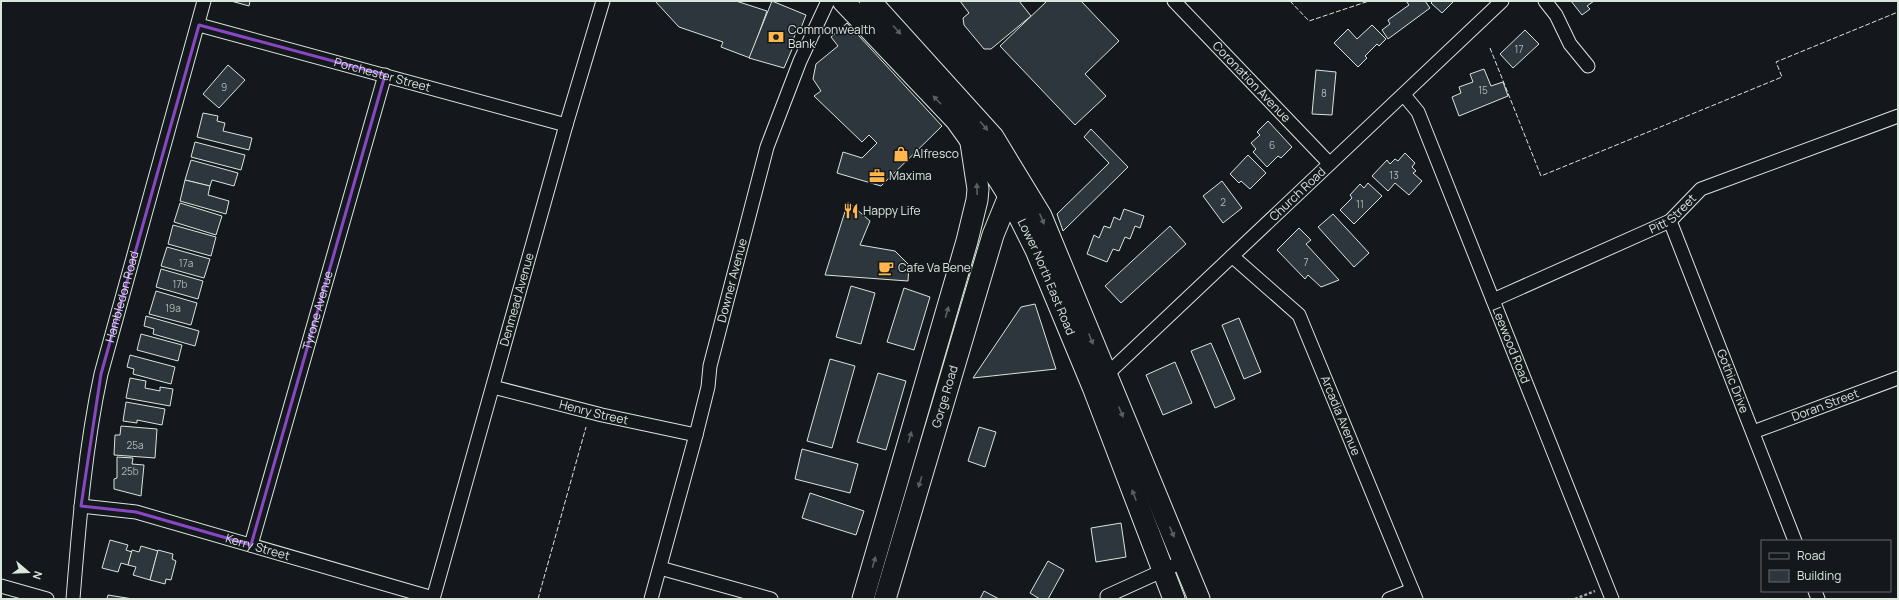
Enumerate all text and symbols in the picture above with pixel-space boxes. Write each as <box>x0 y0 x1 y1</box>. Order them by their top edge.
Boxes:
place label: Commonwealth Bank <box>788 21 876 52</box>
one-way arrow <box>892 25 901 35</box>
bank icon: Commonwealth Bank <box>767 28 785 46</box>
street label: Coronation Avenue <box>1209 37 1295 126</box>
house number: 17 <box>1515 42 1523 56</box>
street label: Porchester Street <box>332 53 433 96</box>
house number: 9 <box>221 80 227 94</box>
house number: 15 <box>1478 83 1488 97</box>
house number: 8 <box>1321 86 1327 100</box>
one-way arrow <box>932 95 942 105</box>
one-way arrow <box>979 121 988 131</box>
house number: 6 <box>1269 138 1275 152</box>
shop icon: Alfresco <box>892 145 910 163</box>
place label: Alfresco <box>913 145 959 162</box>
street label: Church Road <box>1265 163 1329 225</box>
office icon: Maxima <box>868 167 886 185</box>
place label: Maxima <box>889 167 932 184</box>
house number: 13 <box>1389 168 1399 182</box>
one-way arrow <box>974 182 980 195</box>
street label: Pitt Street <box>1646 190 1700 237</box>
house number: 2 <box>1220 195 1226 209</box>
house number: 11 <box>1356 197 1364 211</box>
restaurant icon: Happy Life <box>842 202 860 220</box>
place label: Happy Life <box>863 202 921 219</box>
one-way arrow <box>1039 213 1045 224</box>
street label: Lower North East Road <box>1014 216 1079 338</box>
street label: Downer Avenue <box>713 237 751 324</box>
street label: Hambledon Road <box>101 249 143 344</box>
street label: Denmead Avenue <box>495 251 538 348</box>
house number: 7 <box>1303 255 1309 269</box>
house number: 17a <box>179 256 193 270</box>
cafe icon: Cafe Va Bene <box>877 259 895 277</box>
place label: Cafe Va Bene <box>898 259 971 276</box>
street label: Tyrone Avenue <box>298 269 337 352</box>
house number: 17b <box>173 277 187 291</box>
house number: 19a <box>165 301 181 315</box>
street label: Leewood Road <box>1488 304 1534 386</box>
one-way arrow <box>944 306 950 318</box>
one-way arrow <box>1089 333 1095 345</box>
street label: Gothic Drive <box>1713 347 1753 416</box>
street label: Gorge Road <box>927 363 962 430</box>
street label: Arcadia Avenue <box>1317 373 1365 458</box>
street label: Doran Street <box>1789 384 1861 425</box>
street label: Henry Street <box>558 395 630 428</box>
one-way arrow <box>1119 407 1125 419</box>
one-way arrow <box>907 430 913 442</box>
house number: 25a <box>126 438 144 452</box>
house number: 25b <box>121 464 139 478</box>
one-way arrow <box>917 476 923 488</box>
one-way arrow <box>1131 488 1137 500</box>
one-way arrow <box>1168 526 1175 538</box>
street label: Kerry Street <box>224 529 292 564</box>
legend <box>1761 540 1891 592</box>
text: Road <box>1797 547 1825 564</box>
north arrow <box>8 552 48 592</box>
one-way arrow <box>871 555 877 567</box>
text: Building <box>1797 567 1841 584</box>
text: N <box>30 569 46 582</box>

